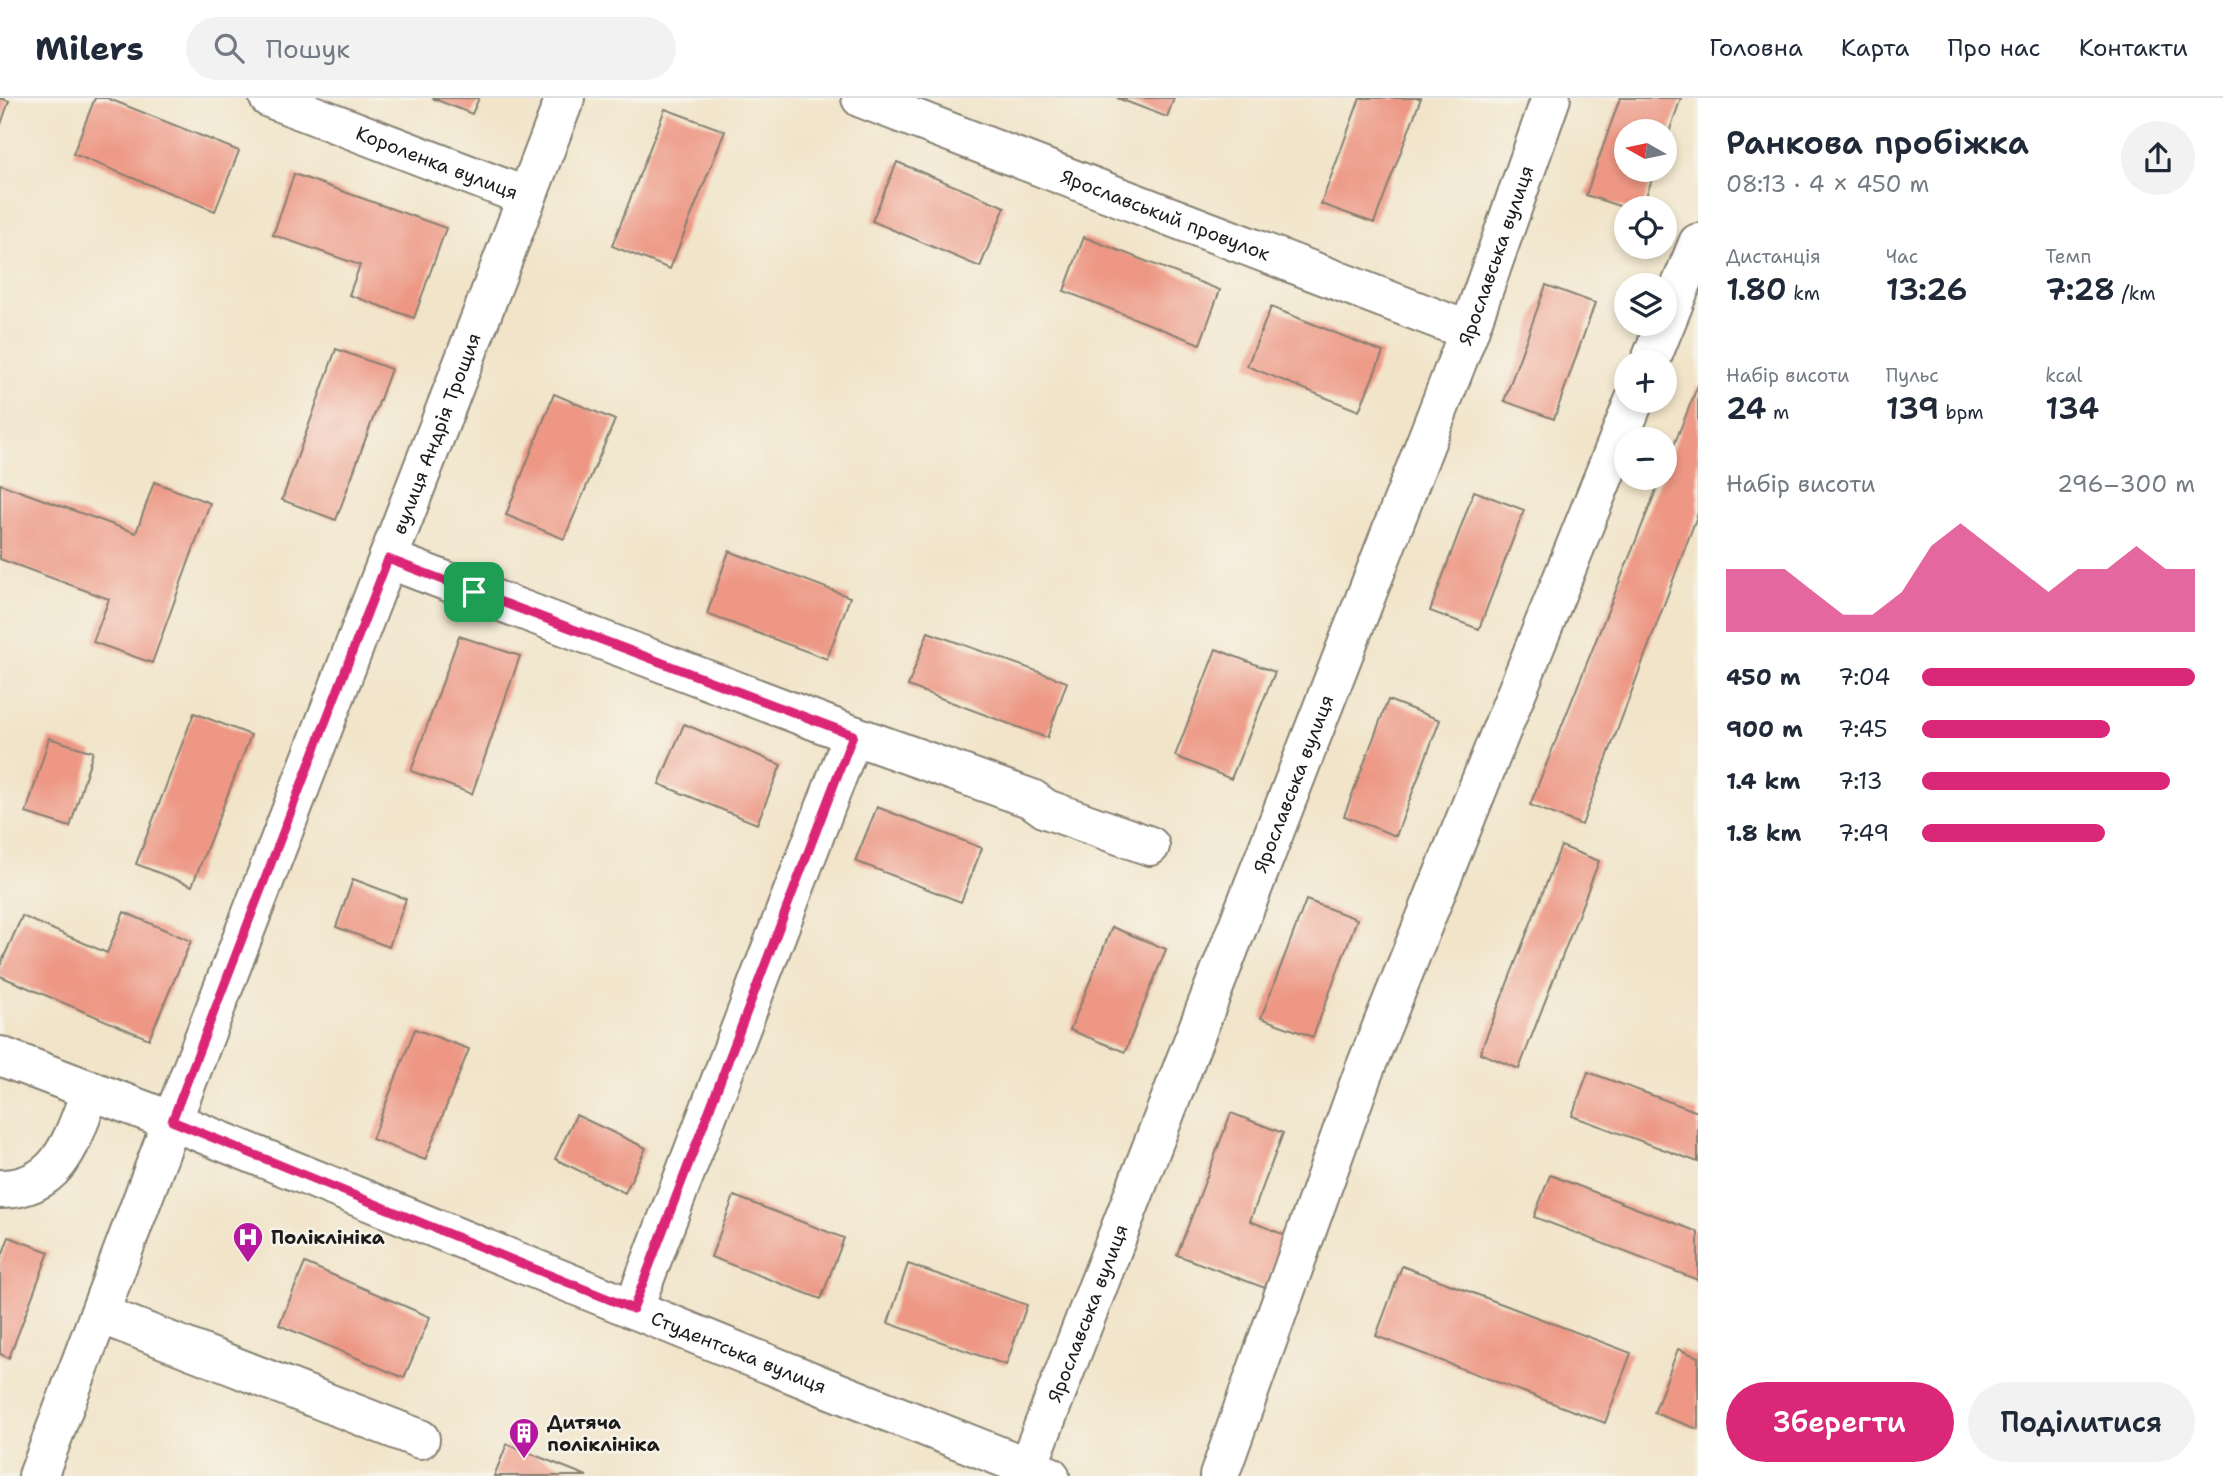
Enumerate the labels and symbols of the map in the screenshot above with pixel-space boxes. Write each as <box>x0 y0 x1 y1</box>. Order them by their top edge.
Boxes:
north arrow <box>1614 119 1676 182</box>
street label: Короленка вулиця <box>352 120 522 205</box>
street label: Ярославська вулиця <box>1452 162 1539 349</box>
street label: Ярославський провулок <box>1057 163 1274 266</box>
street label: вулиця Андрія Трощия <box>386 329 486 538</box>
pin <box>444 562 504 622</box>
street label: Ярославська вулиця <box>1247 691 1339 876</box>
hospital icon: Поліклініка <box>231 1220 265 1264</box>
street label: Ярославська вулиця <box>1042 1221 1133 1406</box>
place label: Поліклініка <box>271 1225 385 1250</box>
street label: Студентська вулиця <box>648 1305 830 1399</box>
place label: Дитяча поліклініка <box>547 1410 660 1457</box>
building icon: Дитяча поліклініка <box>507 1416 541 1460</box>

